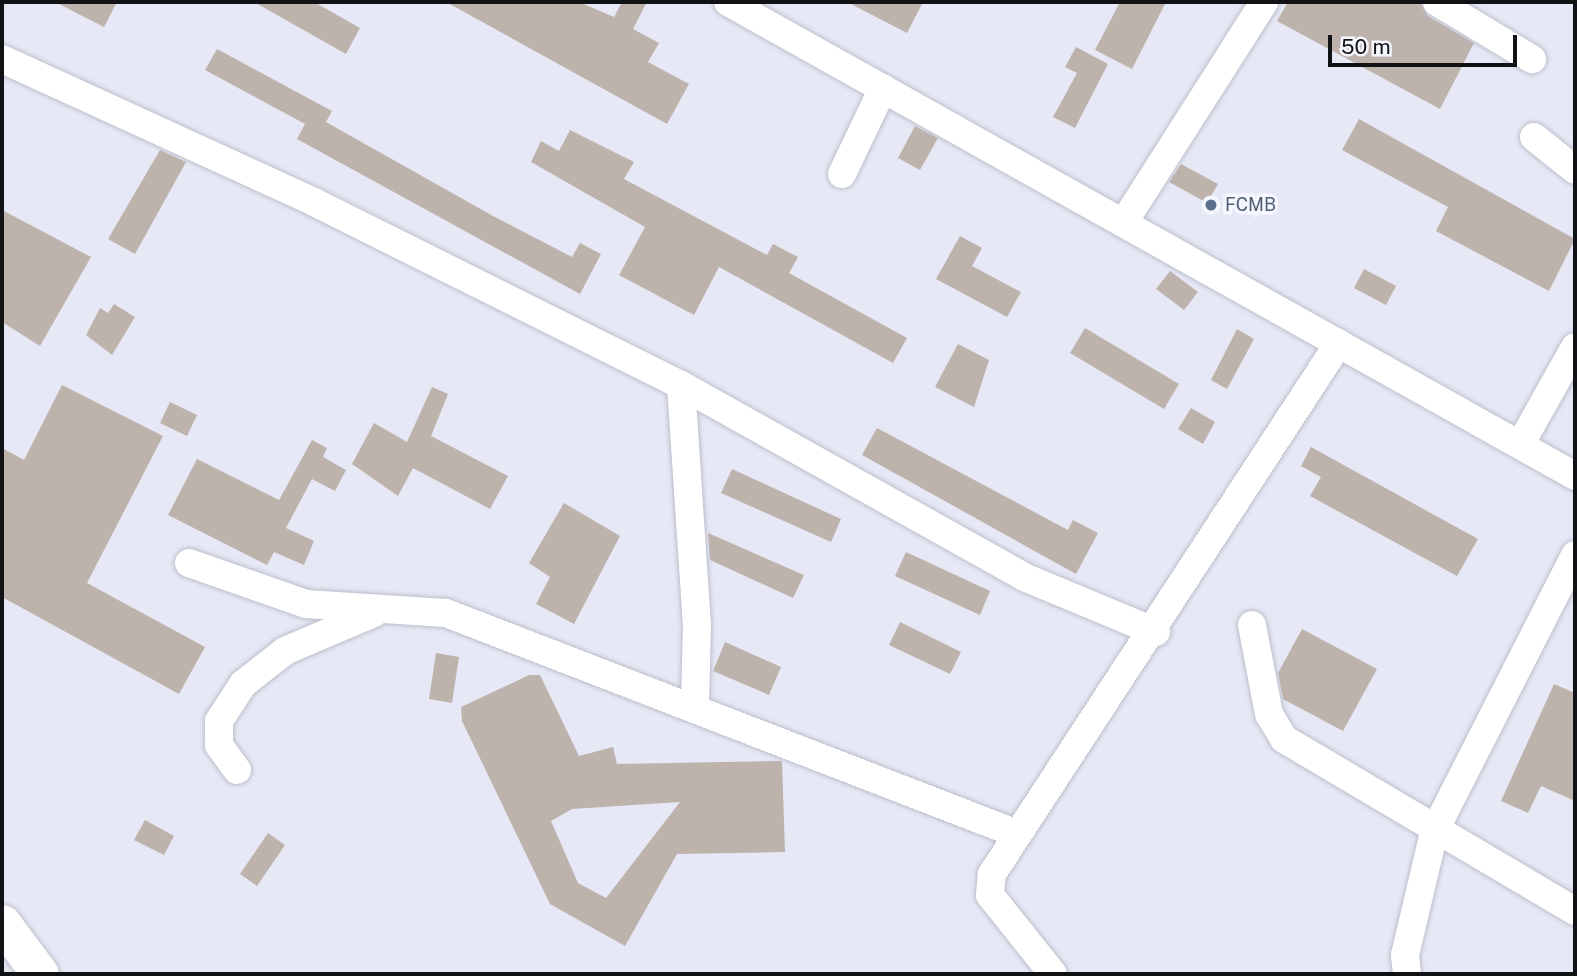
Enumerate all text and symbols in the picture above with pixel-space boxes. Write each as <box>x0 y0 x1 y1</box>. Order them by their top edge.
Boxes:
scale bar <box>1332 21 1521 65</box>
text: 50 m <box>1341 34 1391 59</box>
place label: FCMB <box>1225 194 1276 216</box>
marker: FCMB <box>1203 197 1219 213</box>

